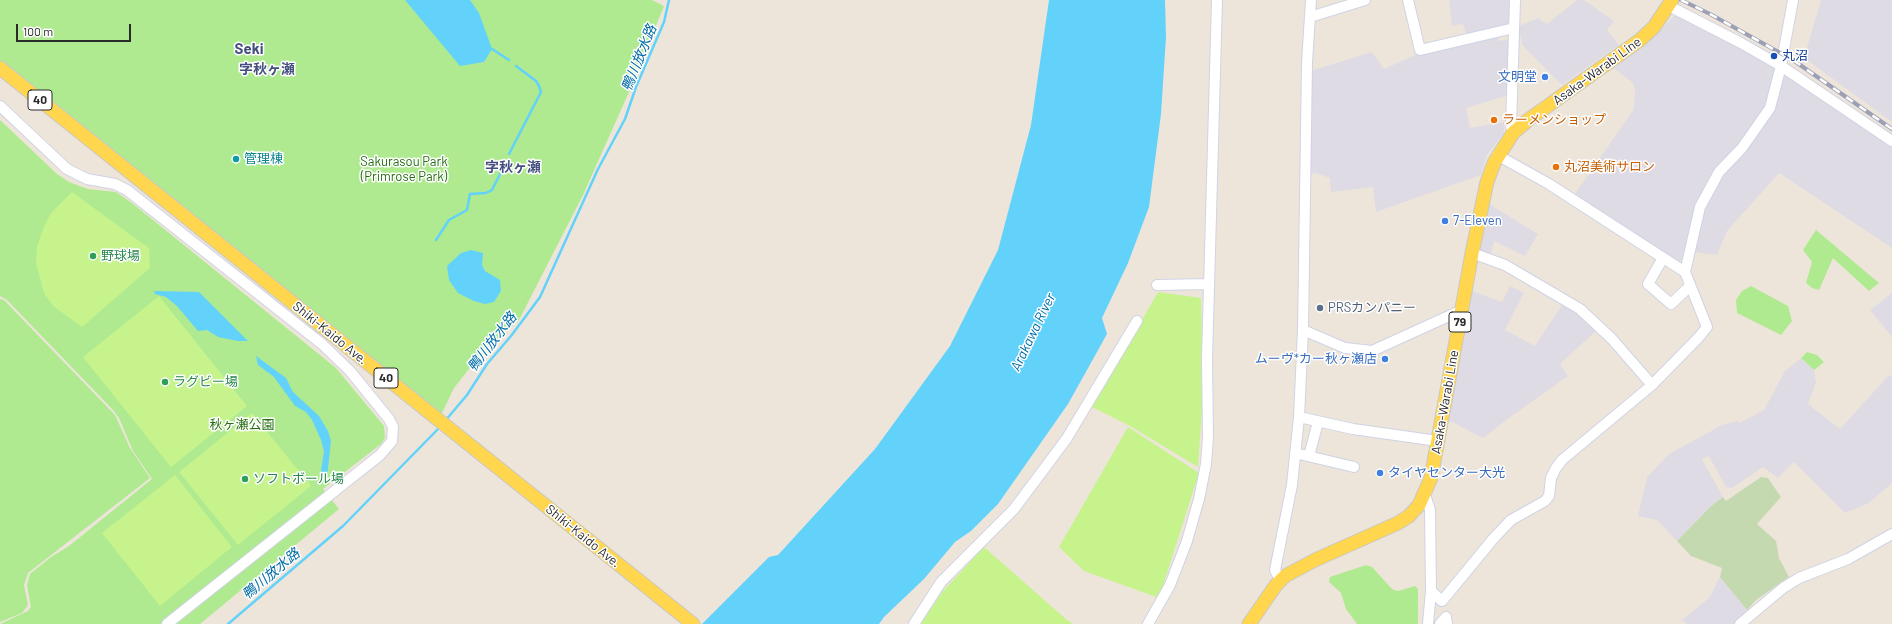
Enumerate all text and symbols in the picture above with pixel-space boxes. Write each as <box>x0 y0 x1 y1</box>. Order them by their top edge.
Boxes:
scale bar <box>18 16 133 42</box>
water label: 鴨川放水路 <box>618 22 660 94</box>
text: 100 m <box>23 24 53 38</box>
street label: Asaka-Warabi Line <box>1550 34 1644 108</box>
district label: Seki <box>235 40 263 58</box>
place label: 丸沼 <box>1782 48 1808 64</box>
marker: 丸沼 <box>1769 51 1779 61</box>
district label: 字秋ヶ瀬 <box>239 61 295 77</box>
place label: 文明堂 <box>1498 69 1537 85</box>
marker: 文明堂 <box>1540 72 1550 82</box>
road number: 40 <box>28 90 52 110</box>
place label: ラーメンショップ <box>1502 112 1606 128</box>
marker: ラーメンショップ <box>1489 115 1499 125</box>
place label: 管理棟 <box>244 151 283 167</box>
marker: 管理棟 <box>231 154 241 164</box>
park label: Sakurasou Park (Primrose Park) <box>360 154 448 185</box>
district label: 字秋ヶ瀬 <box>485 159 541 175</box>
place label: 丸沼美術サロン <box>1564 159 1655 175</box>
marker: 丸沼美術サロン <box>1551 162 1561 172</box>
place label: 7-Eleven <box>1453 213 1502 229</box>
marker: 7-Eleven <box>1440 216 1450 226</box>
place label: 野球場 <box>101 248 140 264</box>
marker: 野球場 <box>88 251 98 261</box>
water label: Arakawa River <box>1007 290 1059 374</box>
street label: Shiki-Kaido Ave. <box>290 298 370 368</box>
place label: PRSカンパニー <box>1328 300 1416 316</box>
marker: PRSカンパニー <box>1315 303 1325 313</box>
water label: 鴨川放水路 <box>464 309 520 375</box>
road number: 79 <box>1449 312 1471 332</box>
street label: Asaka-Warabi Line <box>1428 349 1462 455</box>
place label: ムーヴ*カー秋ヶ瀬店 <box>1255 351 1377 367</box>
marker: ムーヴ*カー秋ヶ瀬店 <box>1380 354 1390 364</box>
road number: 40 <box>374 368 398 388</box>
place label: ラグビー場 <box>173 374 238 390</box>
marker: ラグビー場 <box>160 377 170 387</box>
park label: 秋ヶ瀬公園 <box>210 417 274 433</box>
place label: タイヤセンター大光 <box>1388 465 1505 481</box>
marker: タイヤセンター大光 <box>1375 468 1385 478</box>
place label: ソフトボール場 <box>253 471 344 487</box>
marker: ソフトボール場 <box>240 474 250 484</box>
street label: Shiki-Kaido Ave. <box>543 501 623 571</box>
water label: 鴨川放水路 <box>239 545 303 603</box>

